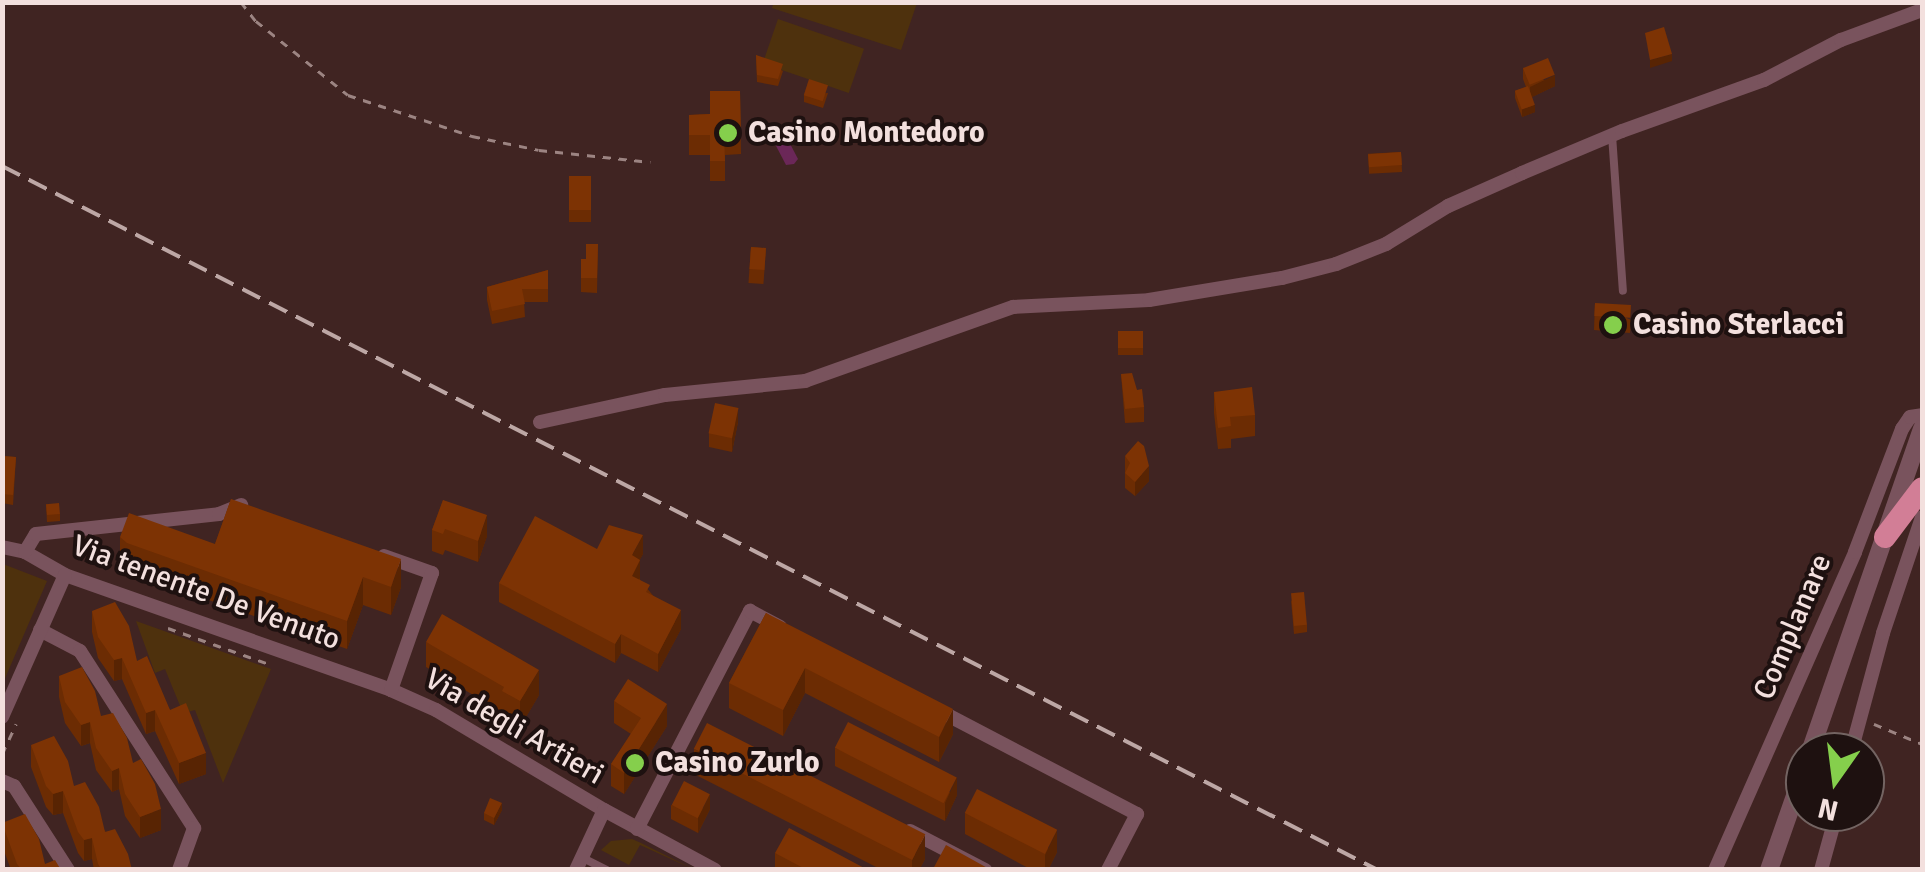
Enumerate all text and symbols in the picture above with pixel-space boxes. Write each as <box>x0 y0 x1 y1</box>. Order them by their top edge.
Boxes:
place label: Casino Montedoro <box>748 115 985 151</box>
marker: Casino Montedoro <box>717 122 739 144</box>
place label: Casino Sterlacci <box>1633 307 1844 343</box>
marker: Casino Sterlacci <box>1602 314 1624 336</box>
street label: Via tenente De Venuto <box>67 528 345 658</box>
street label: Complanare <box>1746 549 1840 705</box>
street label: Via degli Artieri <box>418 661 610 793</box>
north arrow <box>1785 732 1885 832</box>
place label: Casino Zurlo <box>655 745 820 781</box>
marker: Casino Zurlo <box>624 752 646 774</box>
text: N <box>1815 790 1842 828</box>

